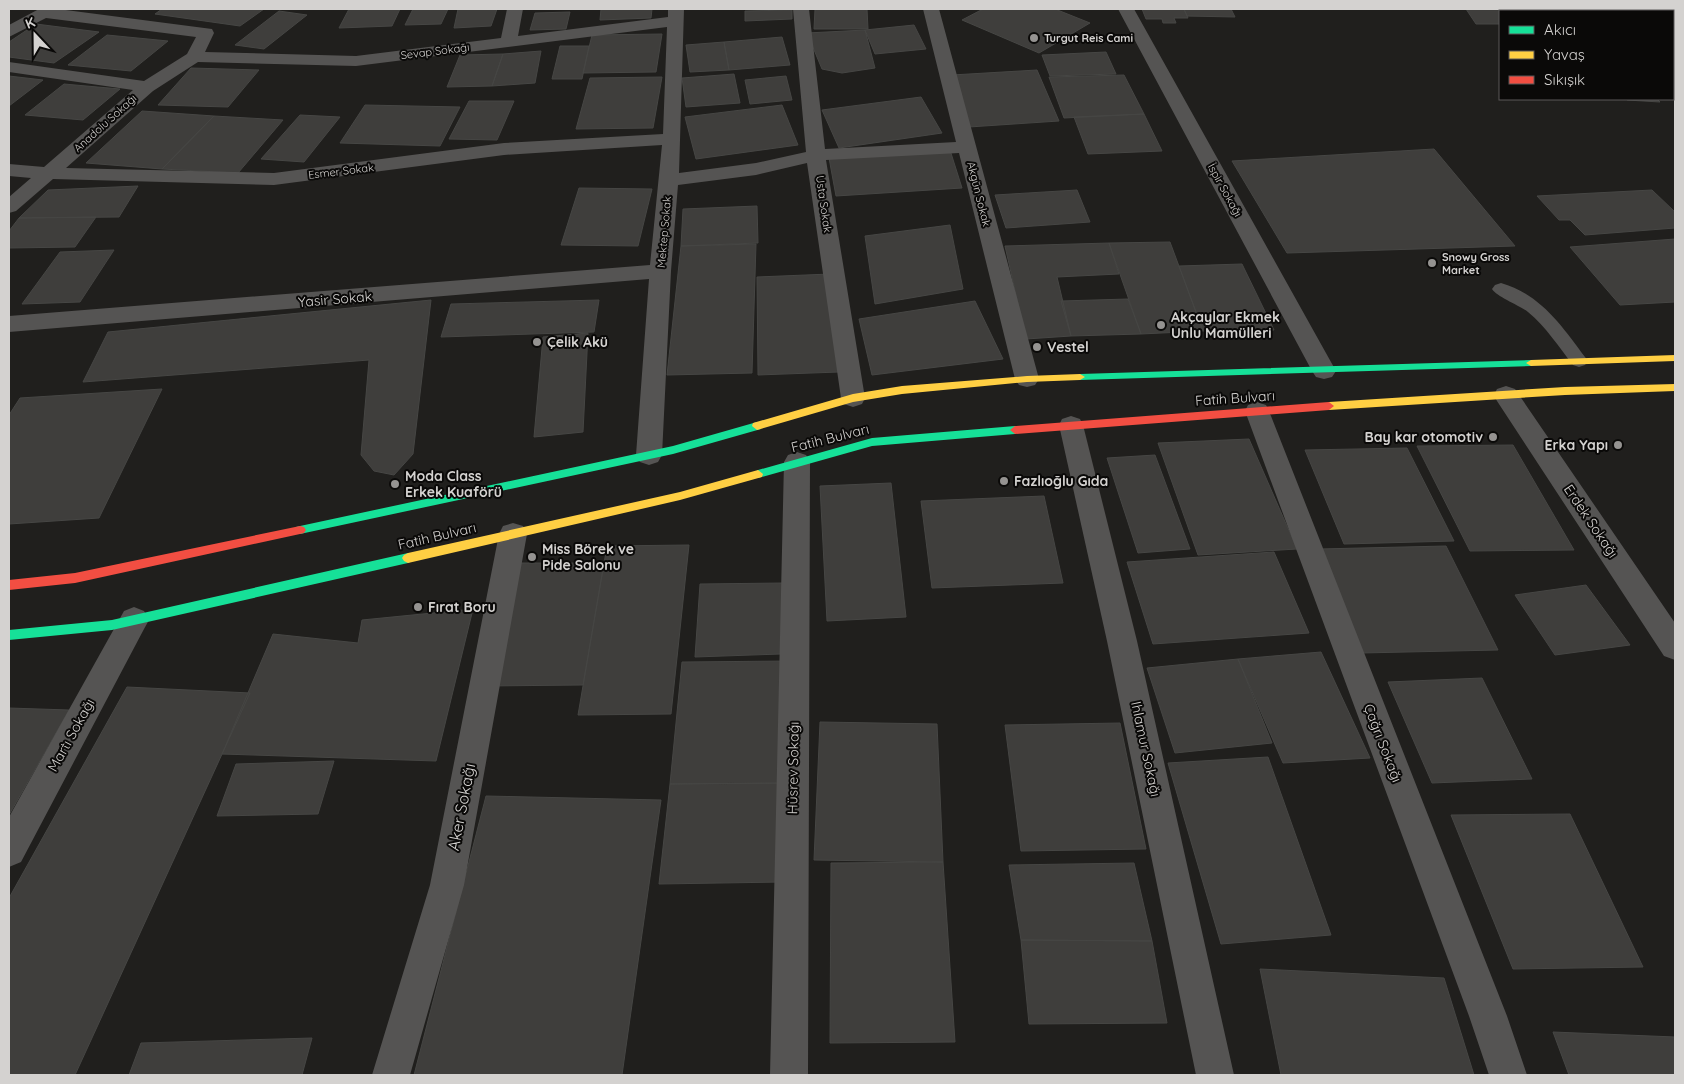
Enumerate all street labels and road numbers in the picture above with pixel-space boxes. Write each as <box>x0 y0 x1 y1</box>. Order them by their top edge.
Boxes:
street label: Sevap Sokağı <box>400 40 470 62</box>
street label: Anadolu Sokağı <box>71 91 139 155</box>
street label: Esmer Sokak <box>307 160 375 182</box>
street label: Akgün Sokak <box>964 160 994 228</box>
street label: İspir Sokağı <box>1205 161 1245 219</box>
street label: Usta Sokak <box>813 174 835 234</box>
street label: Mektep Sokak <box>654 195 674 268</box>
street label: Yasir Sokak <box>297 287 373 311</box>
street label: Fatih Bulvarı <box>1195 386 1275 410</box>
street label: Fatih Bulvarı <box>789 420 871 456</box>
street label: Erdek Sokağı <box>1560 481 1622 561</box>
street label: Fatih Bulvarı <box>396 518 478 554</box>
street label: Martı Sokağı <box>43 695 99 775</box>
street label: Ihlamur Sokağı <box>1127 700 1165 798</box>
street label: Çağrı Sokağı <box>1360 701 1406 785</box>
street label: Hüsrev Sokağı <box>783 721 803 815</box>
street label: Aker Sokağı <box>443 762 479 852</box>

